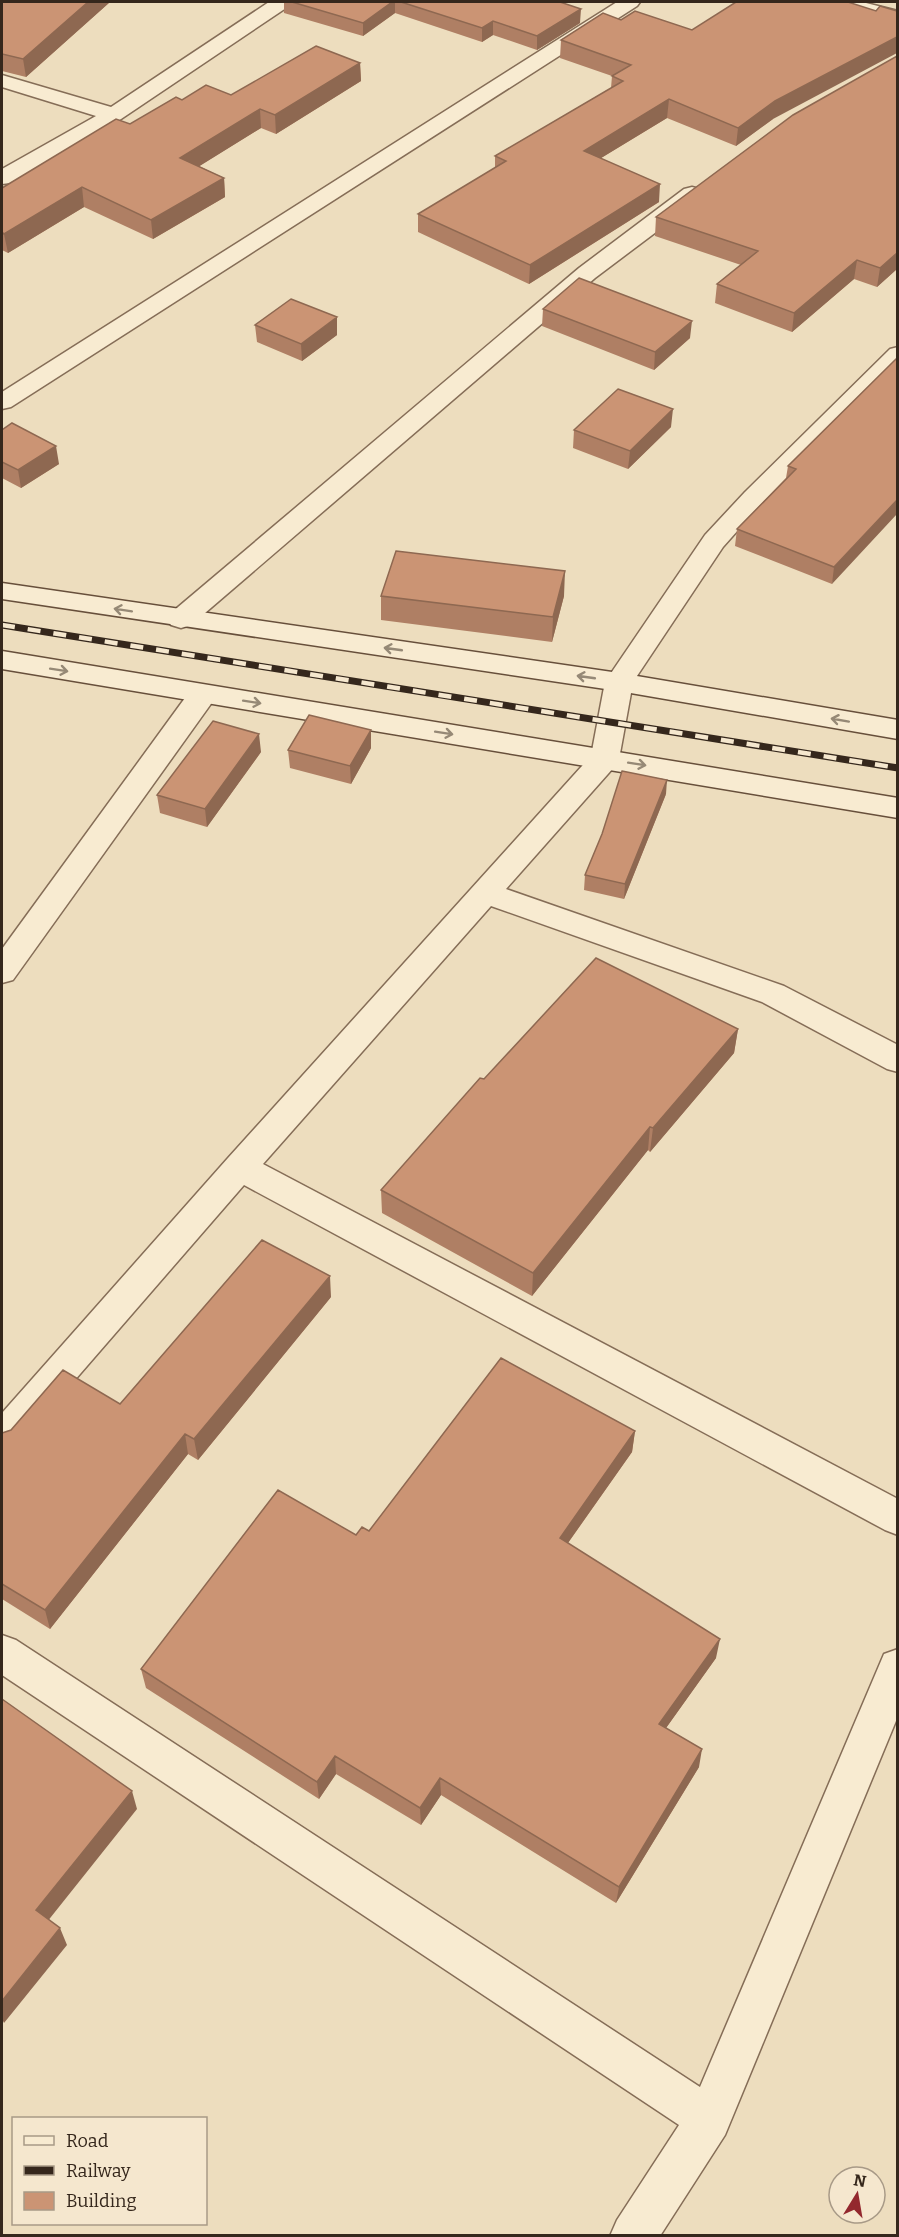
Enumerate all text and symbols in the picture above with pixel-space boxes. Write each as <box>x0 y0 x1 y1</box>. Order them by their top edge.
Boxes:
one-way arrow <box>114 604 134 615</box>
one-way arrow <box>383 644 403 655</box>
one-way arrow <box>49 665 69 676</box>
one-way arrow <box>576 671 596 682</box>
one-way arrow <box>241 696 261 707</box>
one-way arrow <box>831 714 850 725</box>
one-way arrow <box>434 728 453 739</box>
one-way arrow <box>626 759 646 770</box>
legend <box>12 2117 207 2225</box>
text: Road <box>66 2130 109 2152</box>
text: Railway <box>66 2160 131 2182</box>
north arrow <box>827 2165 887 2225</box>
text: N <box>852 2170 868 2191</box>
text: Building <box>66 2190 137 2212</box>

